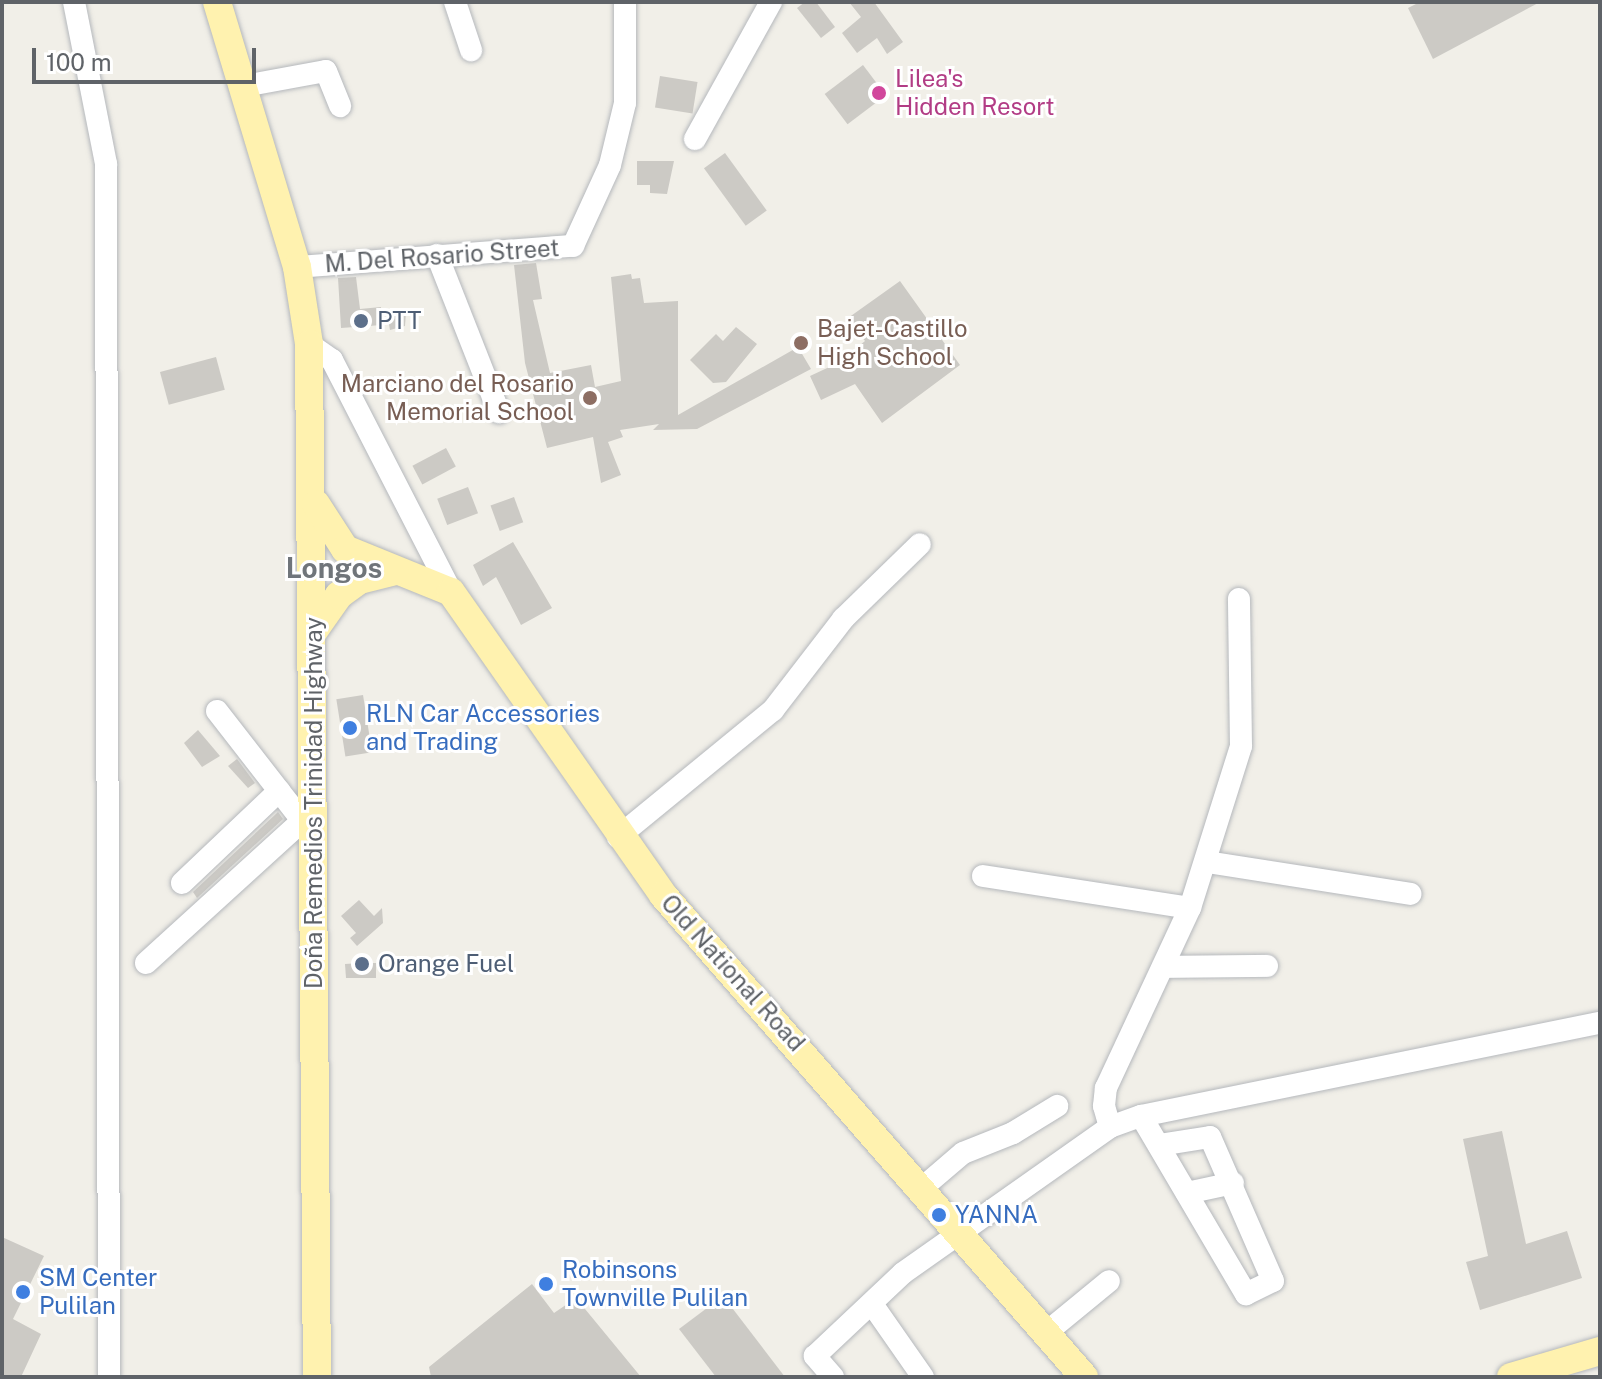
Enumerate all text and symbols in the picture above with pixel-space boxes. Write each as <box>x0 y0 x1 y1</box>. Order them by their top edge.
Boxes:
scale bar <box>36 32 260 82</box>
text: 100 m <box>46 48 112 76</box>
place label: Lilea's Hidden Resort <box>895 65 1055 121</box>
marker: Lilea's Hidden Resort <box>870 84 888 102</box>
street label: M. Del Rosario Street <box>324 233 560 279</box>
place label: PTT <box>377 307 421 335</box>
marker: PTT <box>352 312 370 330</box>
place label: Bajet-Castillo High School <box>817 315 967 371</box>
marker: Bajet-Castillo High School <box>792 334 810 352</box>
place label: Marciano del Rosario Memorial School <box>340 370 574 426</box>
marker: Marciano del Rosario Memorial School <box>581 389 599 407</box>
district label: Longos <box>286 551 382 585</box>
street label: Doña Remedios Trinidad Highway <box>300 617 328 989</box>
place label: RLN Car Accessories and Trading <box>366 700 600 756</box>
marker: RLN Car Accessories and Trading <box>341 719 359 737</box>
street label: Old National Road <box>655 889 811 1057</box>
place label: Orange Fuel <box>378 950 514 978</box>
marker: Orange Fuel <box>353 955 371 973</box>
place label: YANNA <box>955 1201 1038 1229</box>
marker: YANNA <box>930 1206 948 1224</box>
place label: Robinsons Townville Pulilan <box>562 1256 748 1312</box>
place label: SM Center Pulilan <box>39 1264 157 1320</box>
marker: Robinsons Townville Pulilan <box>537 1275 555 1293</box>
marker: SM Center Pulilan <box>14 1283 32 1301</box>

